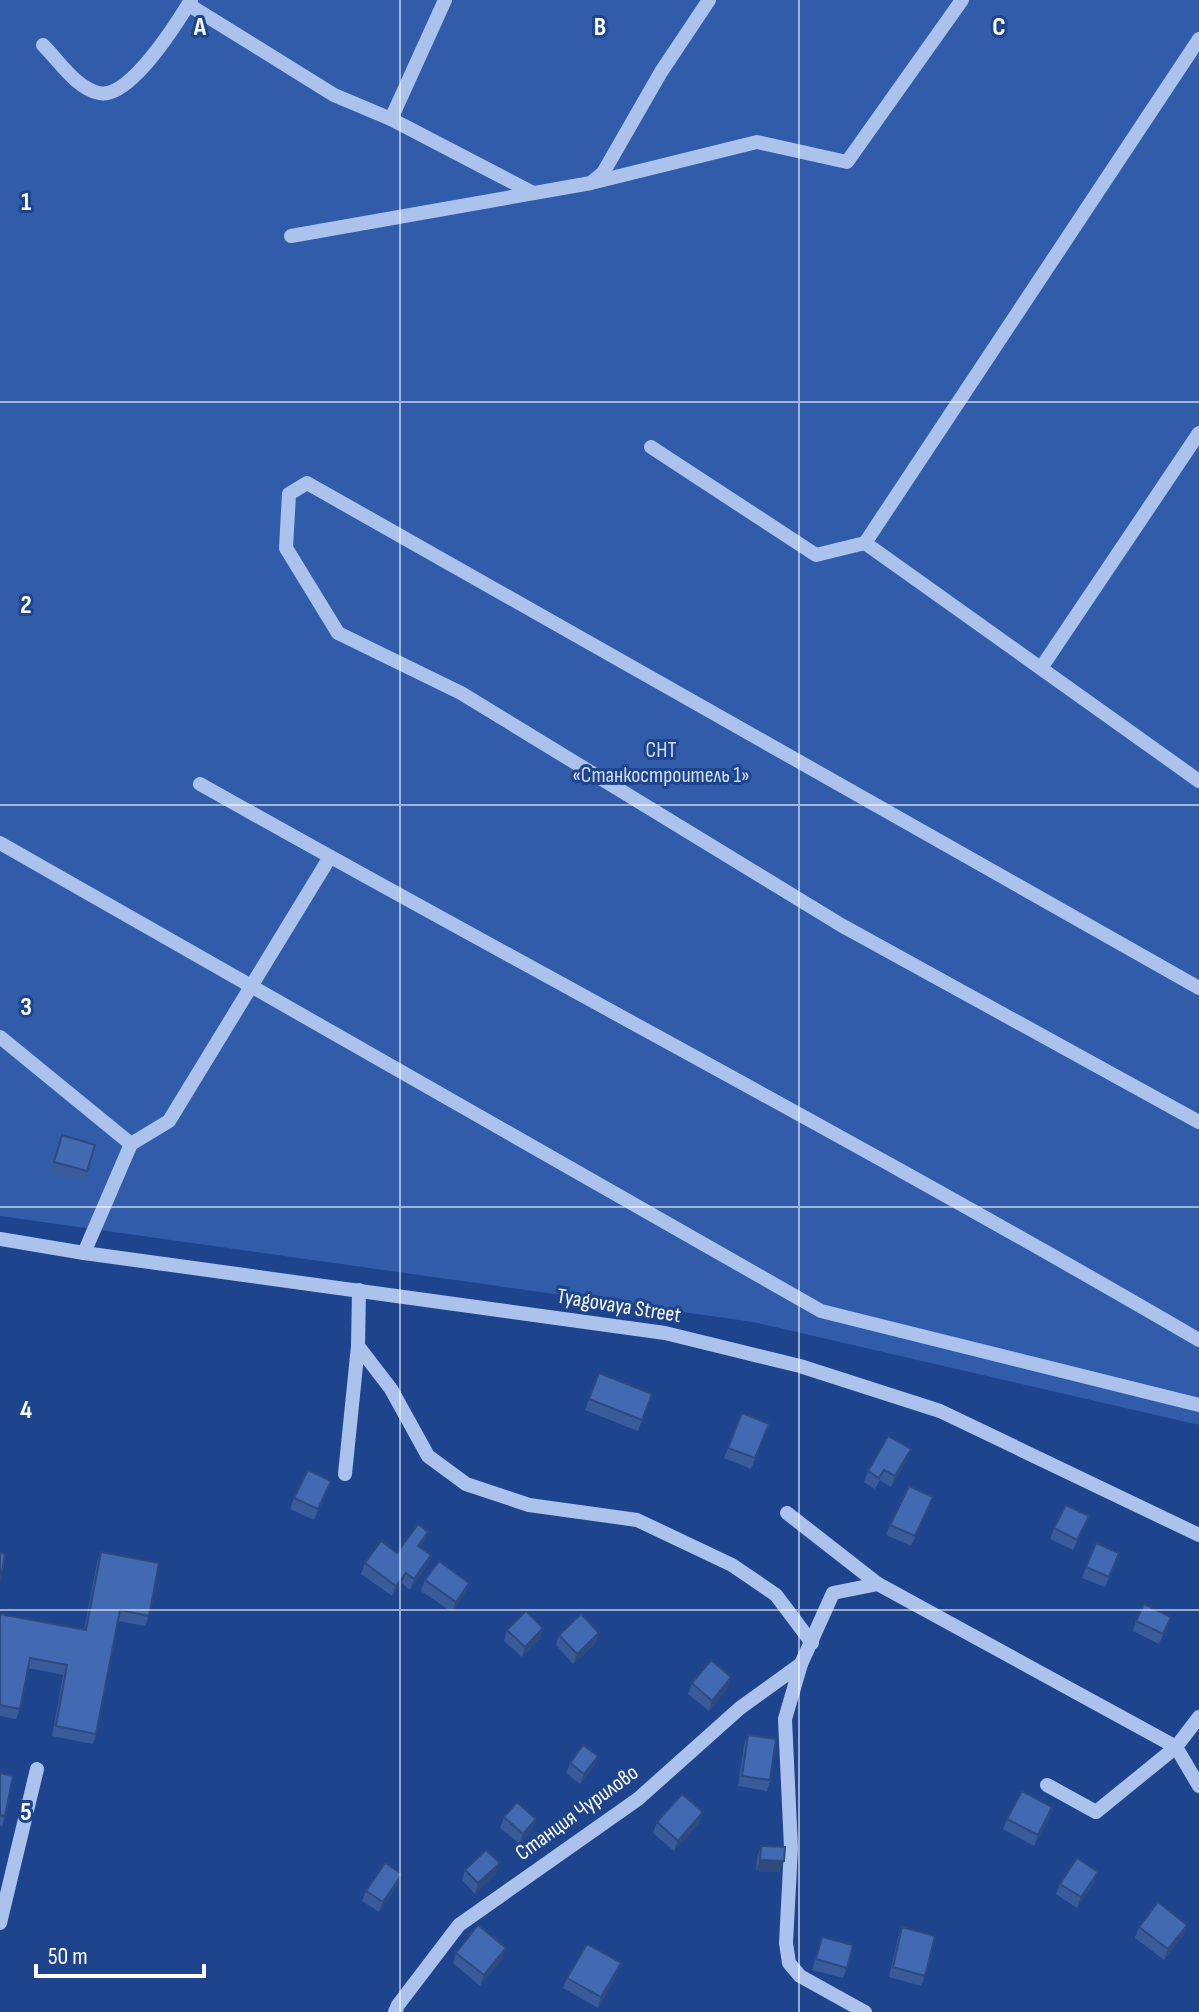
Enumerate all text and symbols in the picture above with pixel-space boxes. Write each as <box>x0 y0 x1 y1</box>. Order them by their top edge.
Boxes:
text: A <box>193 12 207 43</box>
text: B <box>594 12 606 43</box>
text: C <box>992 12 1006 43</box>
text: 1 <box>21 187 31 218</box>
text: 2 <box>20 590 32 621</box>
park label: СНТ «Станкостроитель 1» <box>572 737 750 789</box>
text: 3 <box>20 992 32 1023</box>
street label: Tyagovaya Street <box>555 1283 683 1329</box>
text: 4 <box>20 1395 32 1426</box>
street label: Станция Чурилово <box>510 1759 644 1867</box>
text: 5 <box>20 1797 32 1828</box>
scale bar <box>36 1928 204 1978</box>
text: 50 m <box>48 1942 88 1971</box>

